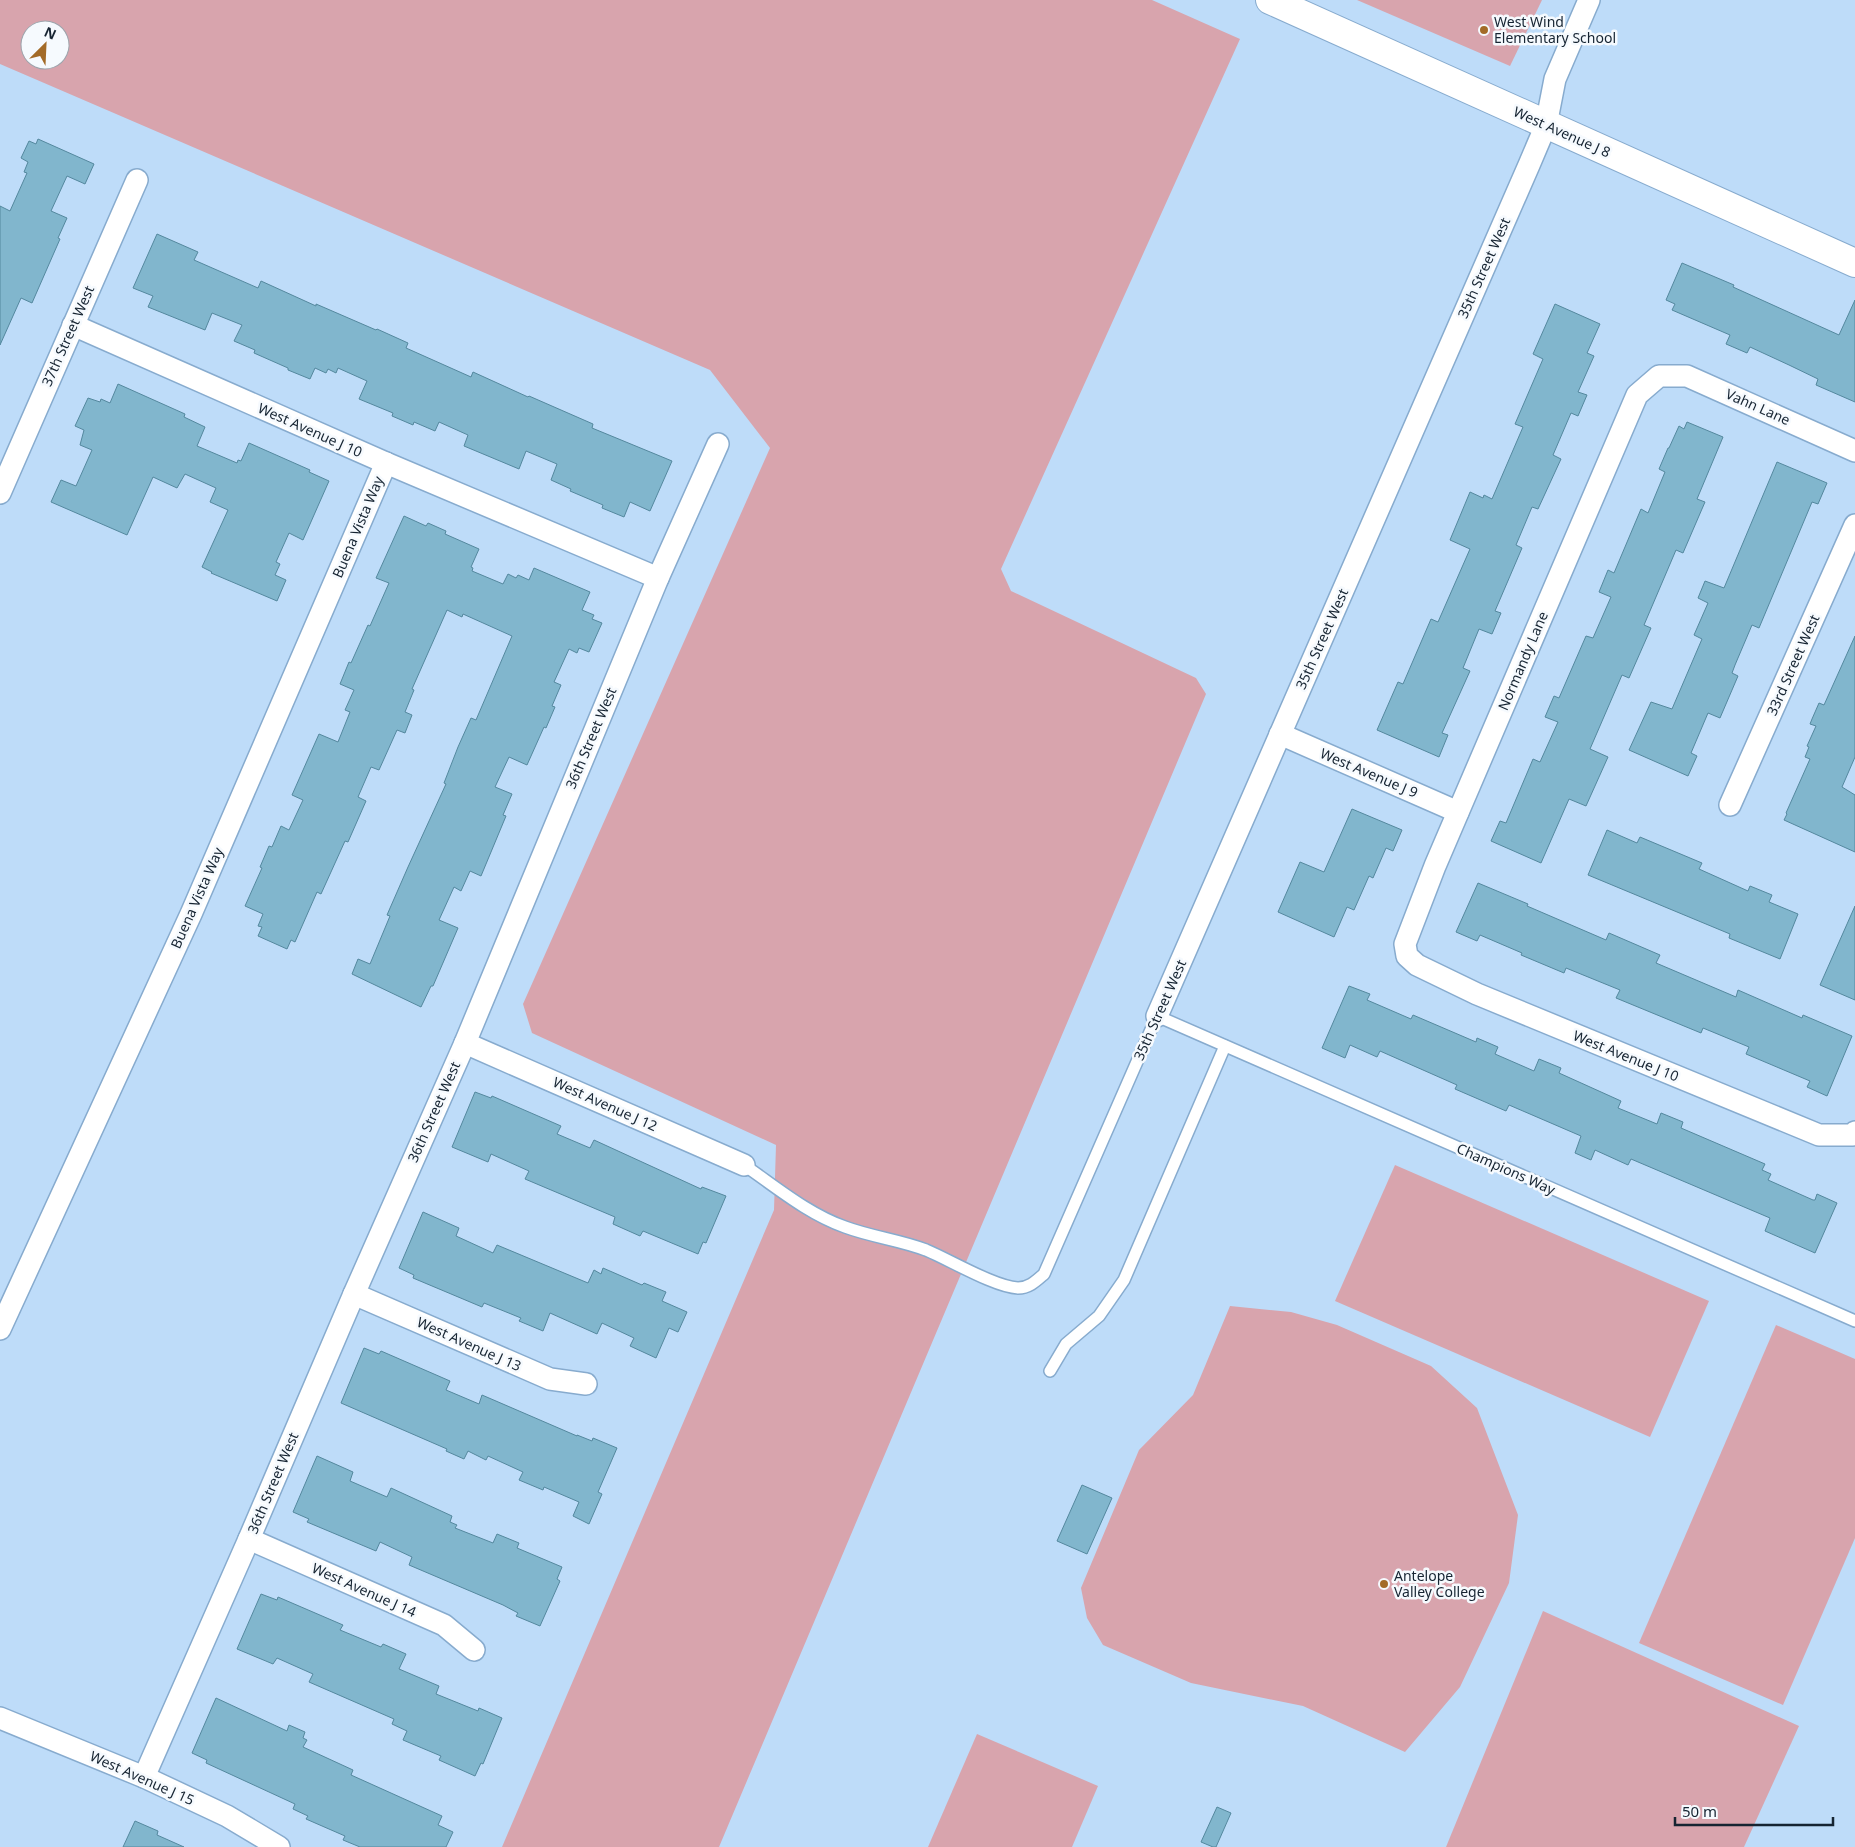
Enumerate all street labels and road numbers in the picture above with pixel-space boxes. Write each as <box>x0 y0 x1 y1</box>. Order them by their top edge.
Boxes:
street label: West Avenue J 8 <box>1511 102 1614 161</box>
street label: 35th Street West <box>1453 214 1514 321</box>
street label: 37th Street West <box>37 282 98 389</box>
street label: Vahn Lane <box>1723 384 1794 429</box>
street label: West Avenue J 10 <box>255 398 365 461</box>
street label: Buena Vista Way <box>328 472 388 581</box>
street label: 35th Street West <box>1291 585 1352 692</box>
street label: Normandy Lane <box>1493 608 1552 713</box>
street label: 33rd Street West <box>1762 611 1823 718</box>
street label: 36th Street West <box>561 684 620 791</box>
street label: West Avenue J 9 <box>1317 743 1421 802</box>
street label: Buena Vista Way <box>166 843 228 951</box>
street label: 35th Street West <box>1129 956 1190 1063</box>
street label: West Avenue J 10 <box>1571 1026 1682 1085</box>
street label: 36th Street West <box>403 1058 464 1165</box>
street label: West Avenue J 12 <box>550 1072 660 1135</box>
street label: Champions Way <box>1454 1138 1559 1199</box>
street label: West Avenue J 13 <box>414 1312 524 1375</box>
street label: 36th Street West <box>243 1429 302 1536</box>
street label: West Avenue J 14 <box>309 1558 419 1621</box>
street label: West Avenue J 15 <box>87 1746 197 1809</box>

